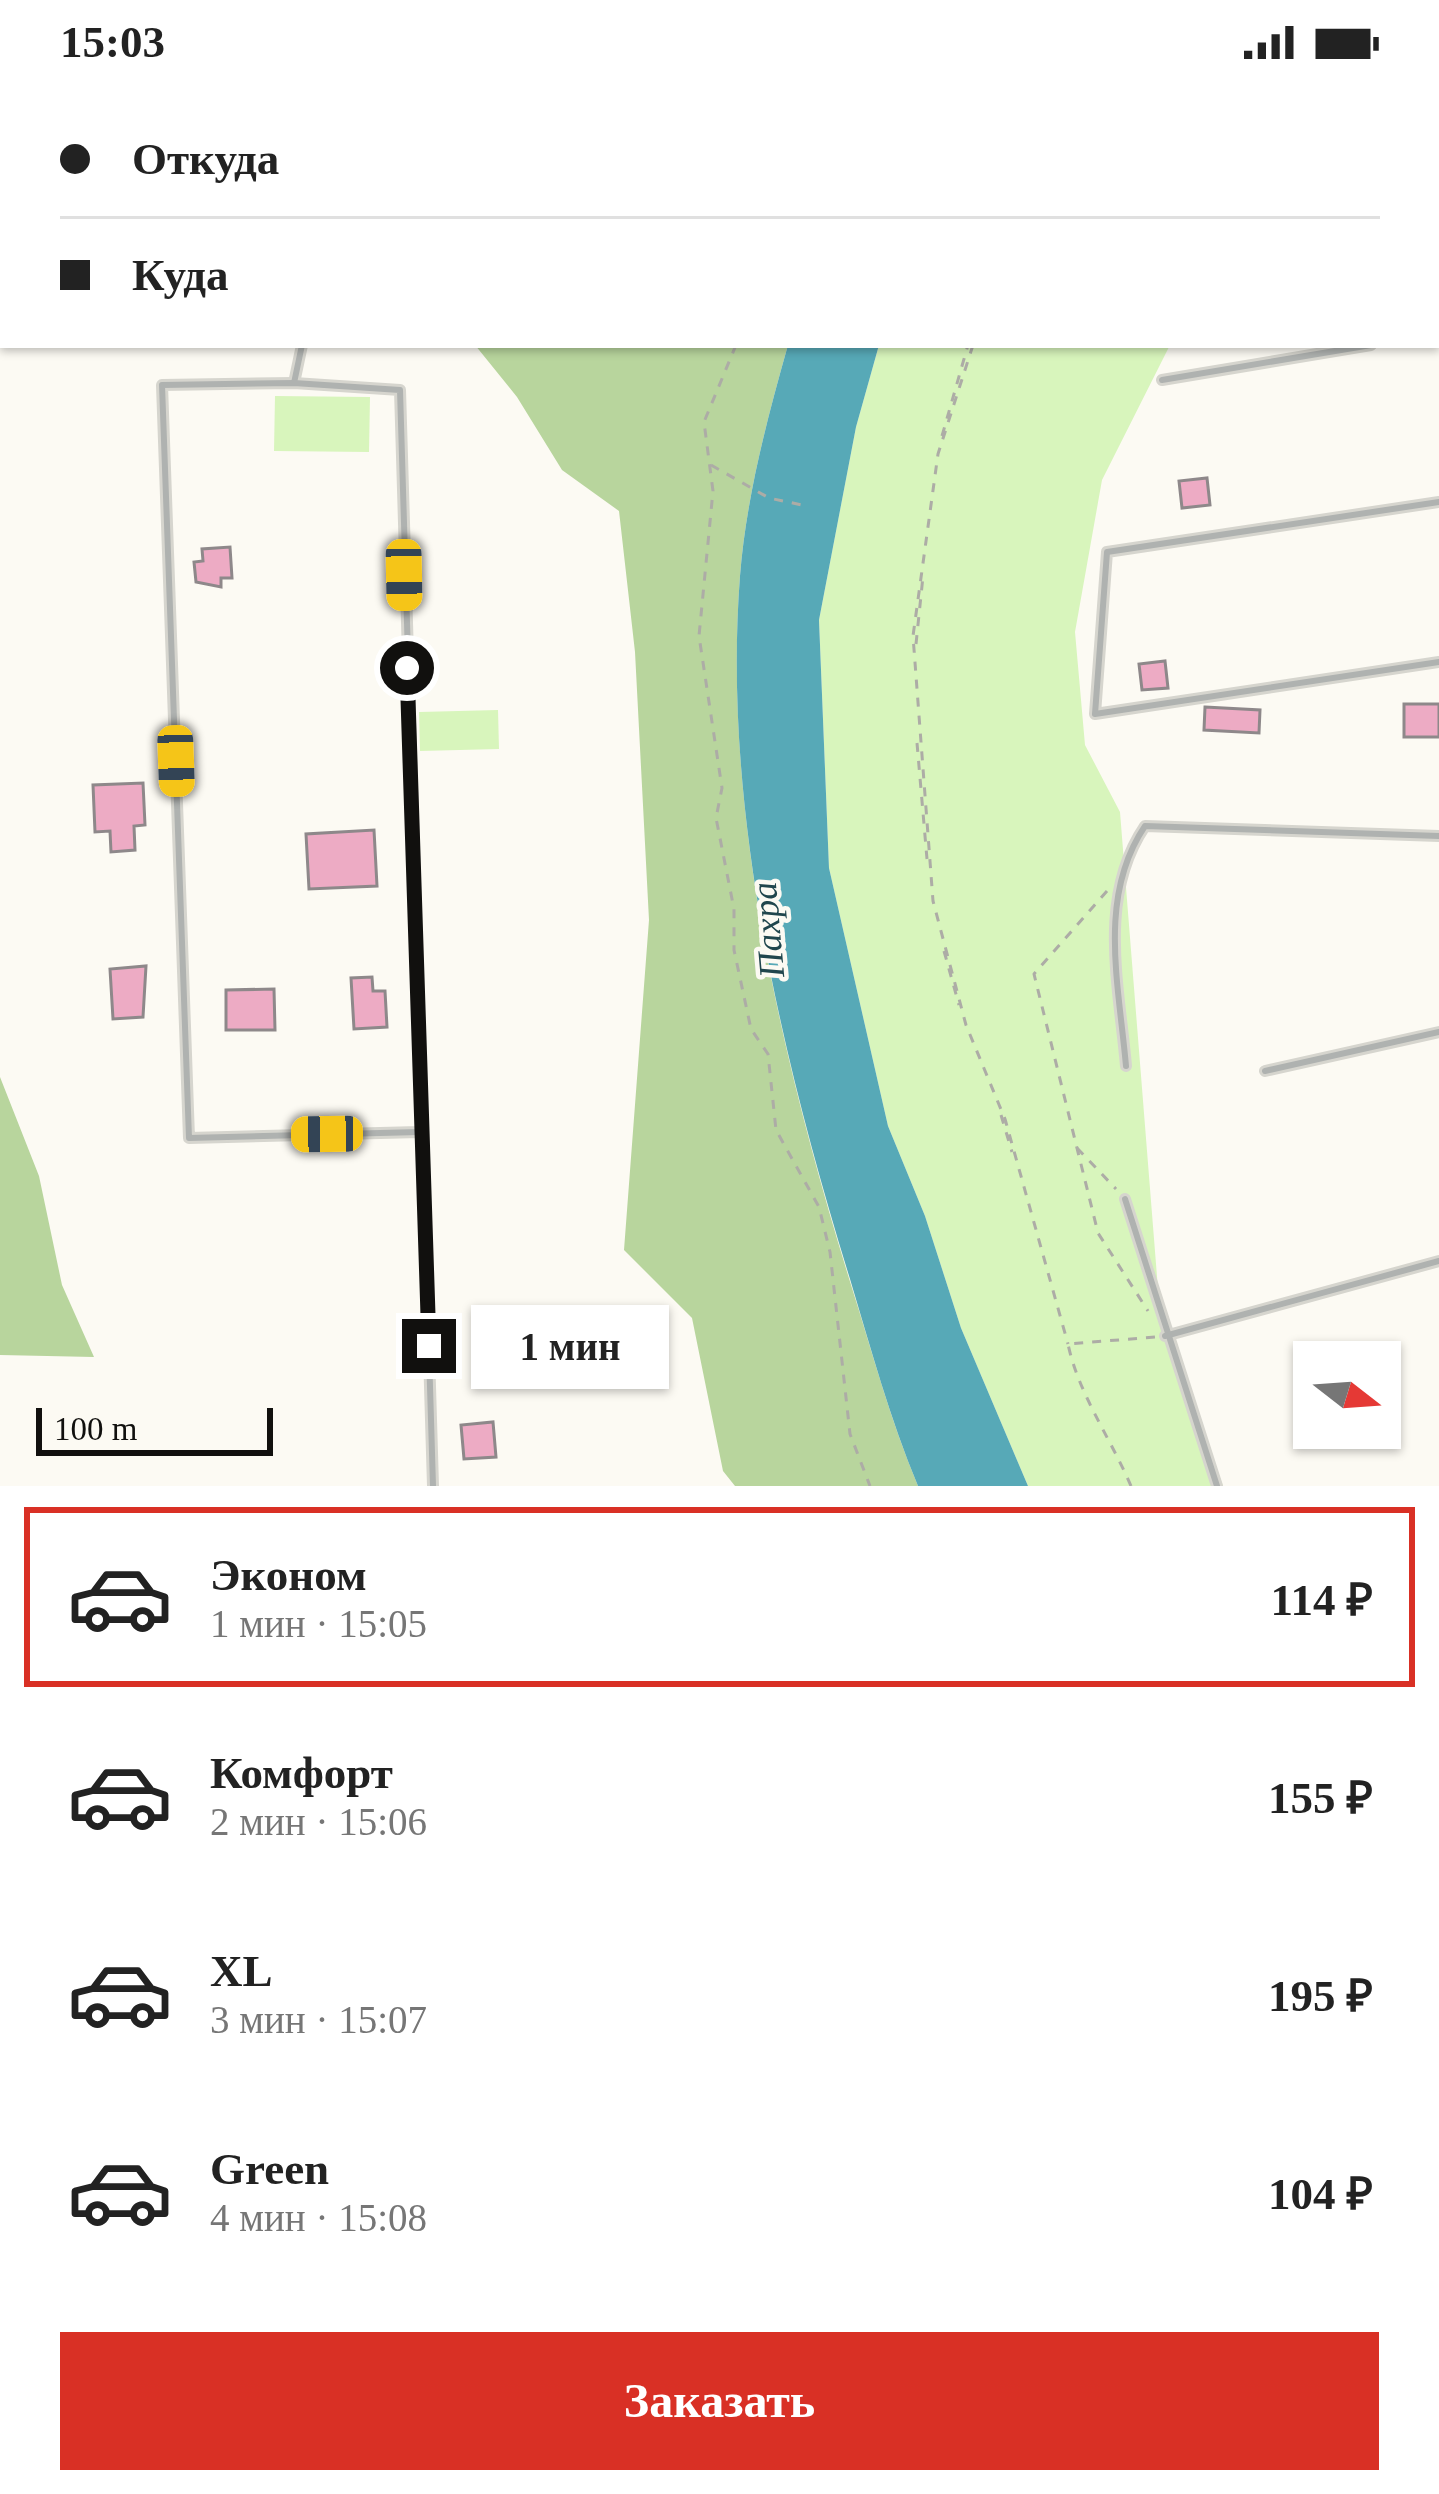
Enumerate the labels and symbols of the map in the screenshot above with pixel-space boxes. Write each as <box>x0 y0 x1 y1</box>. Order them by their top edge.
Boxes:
car <box>385 539 423 611</box>
route start <box>380 641 434 695</box>
car <box>157 724 195 798</box>
water label: Пахра <box>744 880 792 981</box>
car <box>291 1115 363 1153</box>
callout: 1 мин <box>471 1304 669 1388</box>
route end <box>402 1319 456 1373</box>
north arrow <box>1293 1341 1401 1449</box>
scale bar <box>36 1402 273 1455</box>

